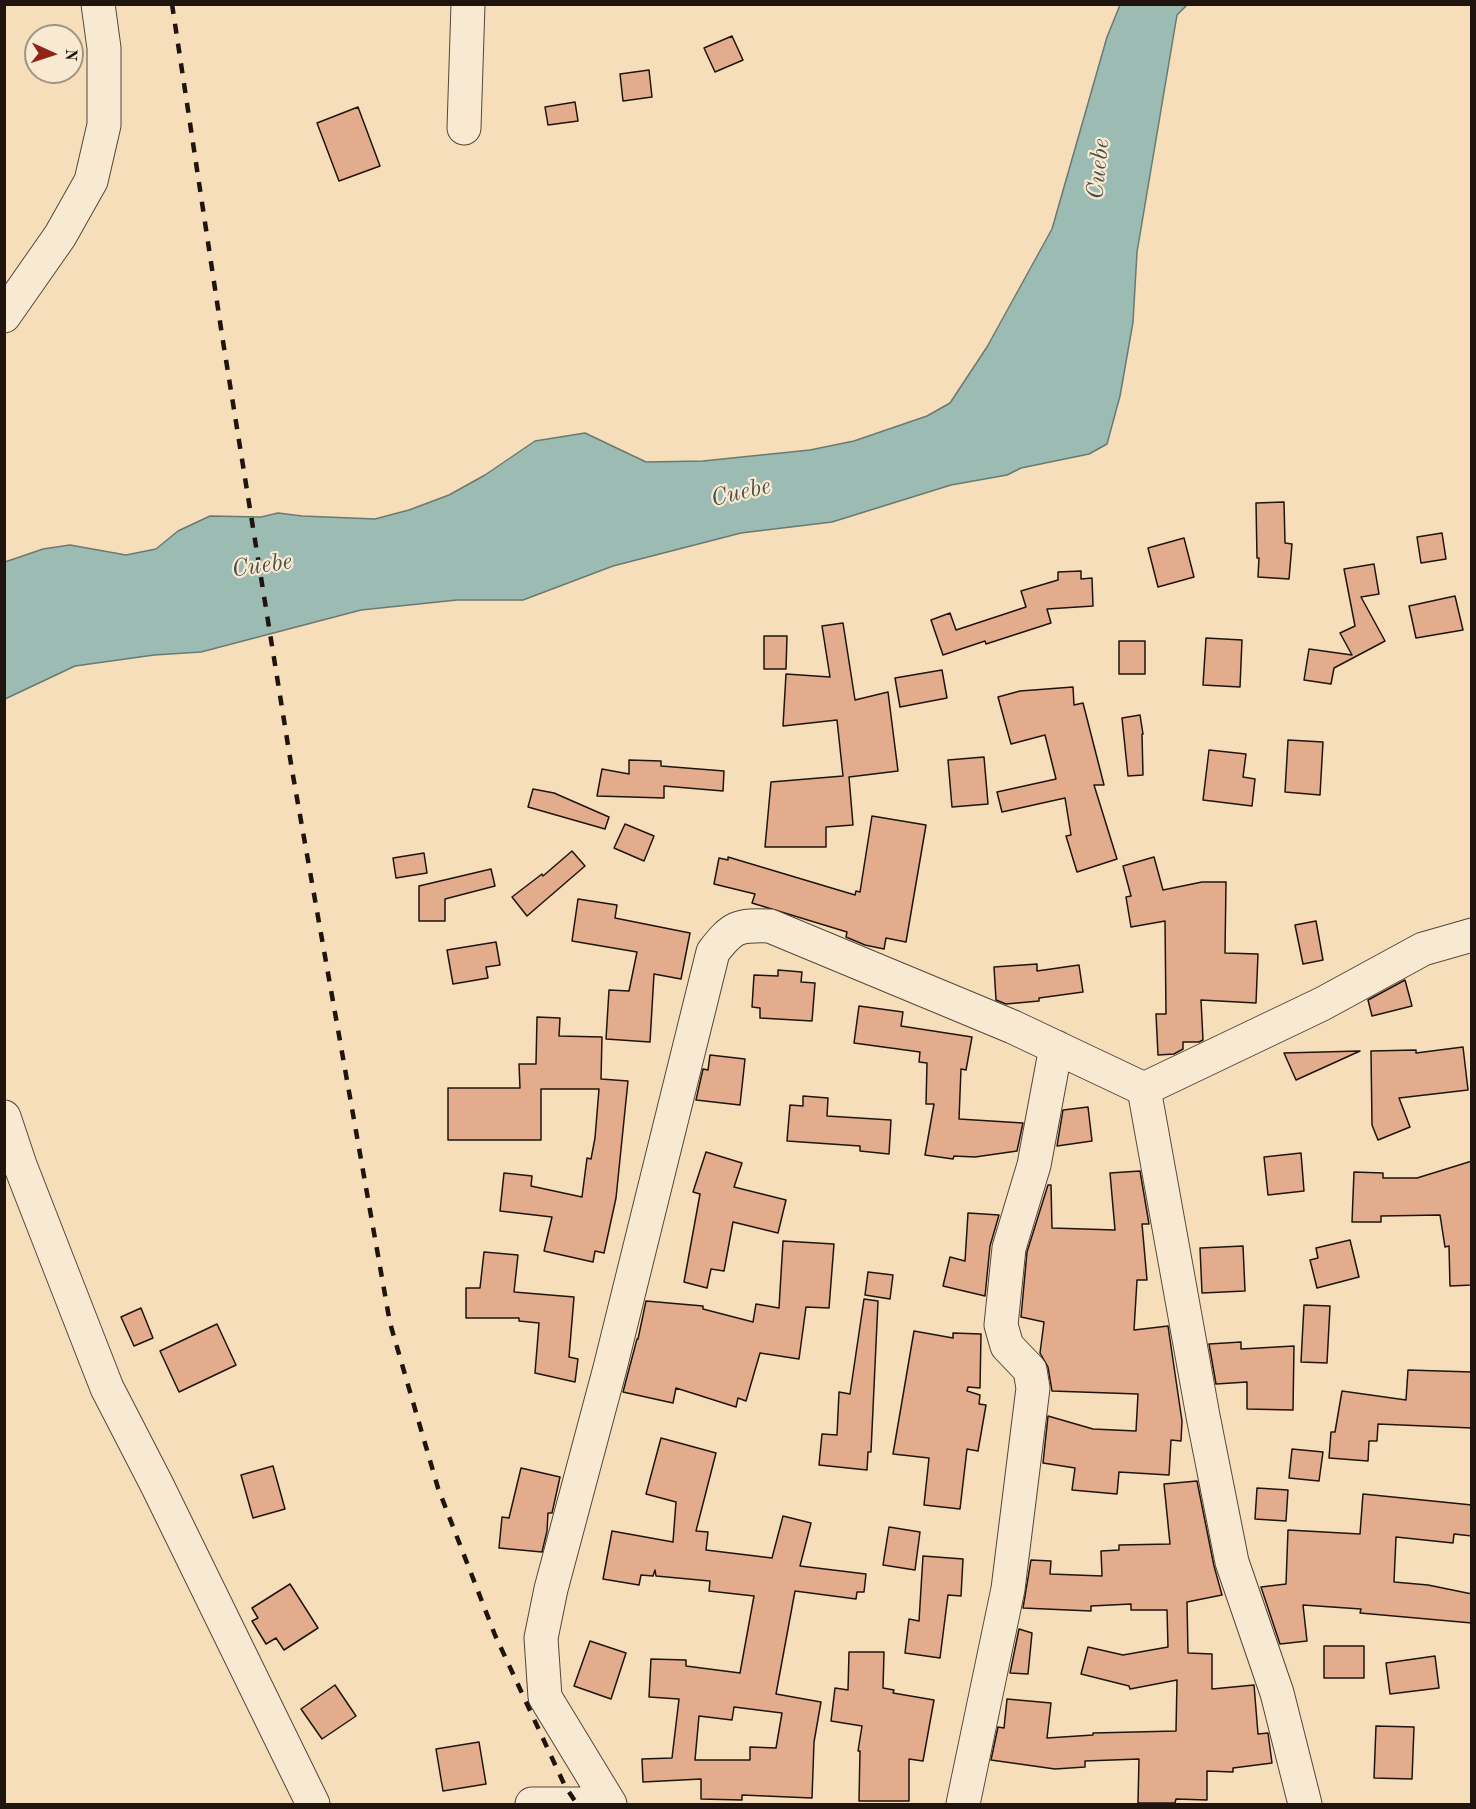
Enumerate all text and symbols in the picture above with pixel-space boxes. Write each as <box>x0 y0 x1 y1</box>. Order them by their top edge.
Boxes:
north arrow <box>24 24 84 84</box>
text: N <box>62 48 78 61</box>
water label: Cuebe <box>1081 137 1117 201</box>
water label: Cuebe <box>708 472 774 514</box>
water label: Cuebe <box>230 547 294 585</box>

